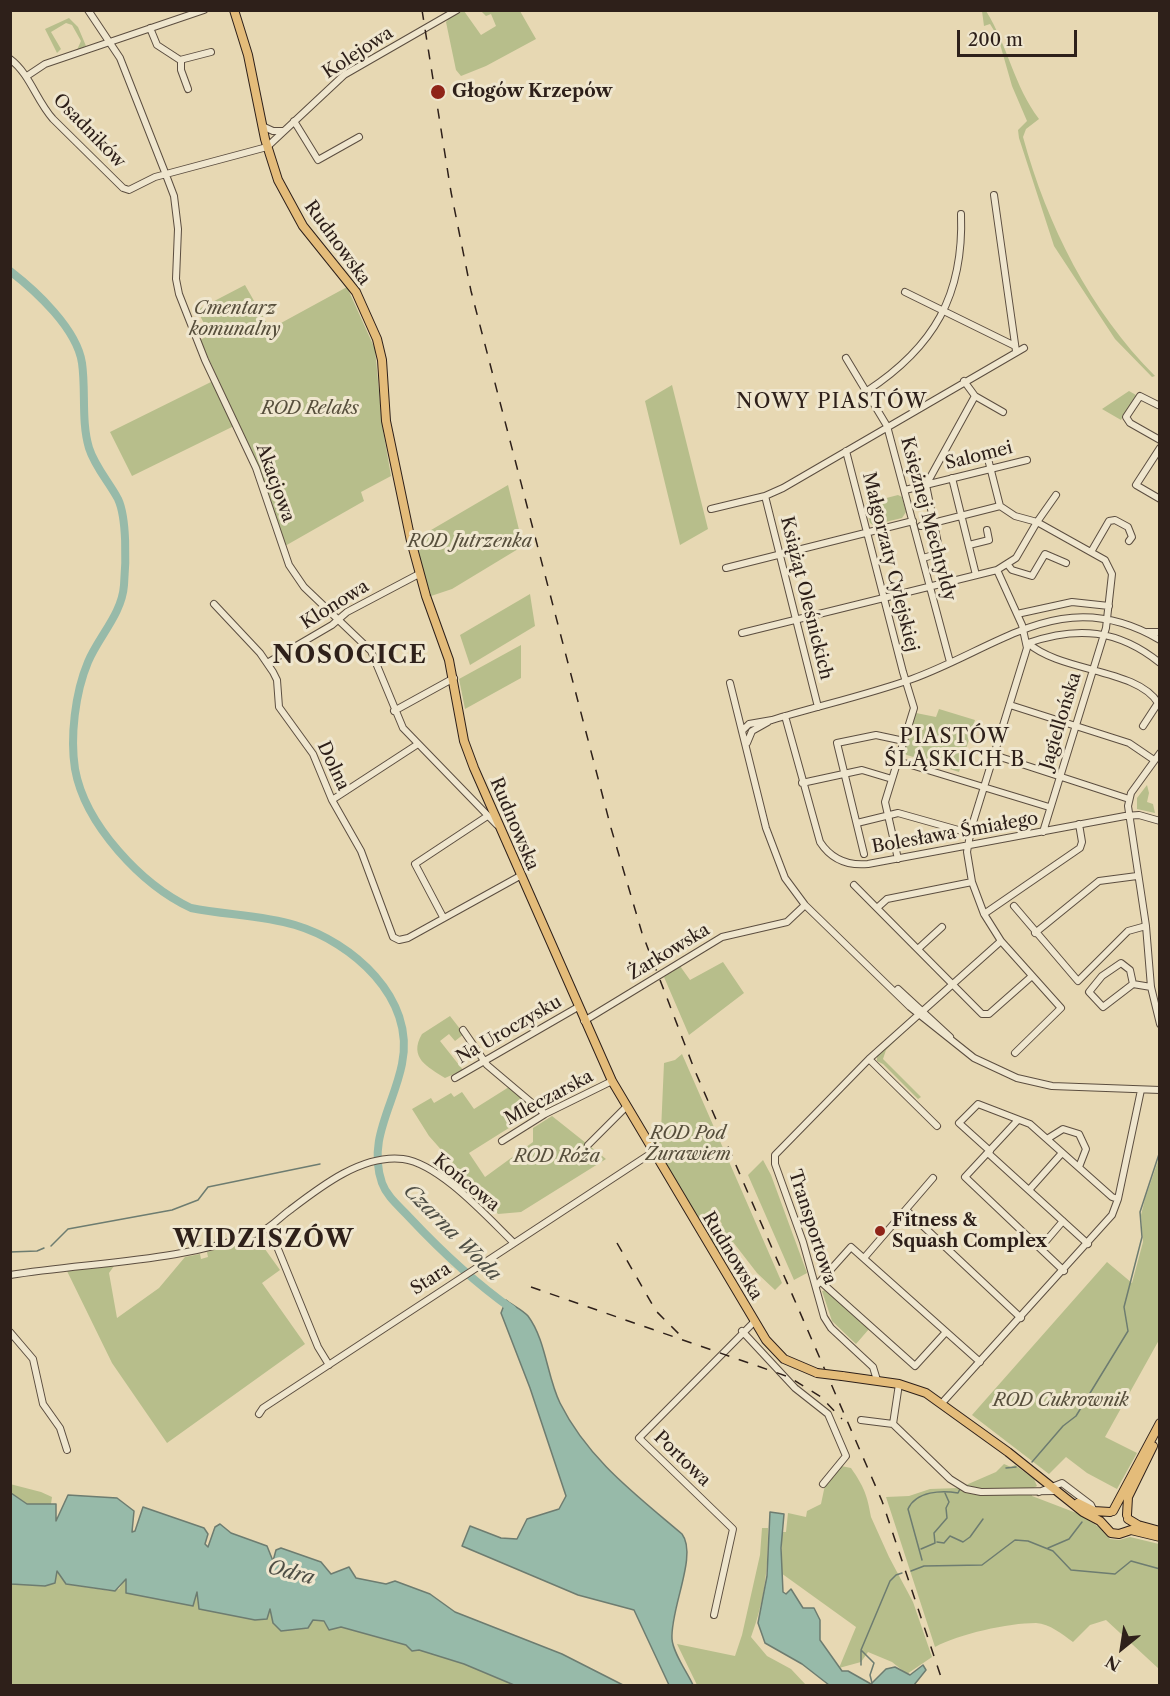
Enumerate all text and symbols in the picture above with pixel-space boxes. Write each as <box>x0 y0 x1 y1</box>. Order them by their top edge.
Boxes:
scale bar <box>960 18 1080 56</box>
street label: Kolejowa <box>319 22 397 84</box>
text: 200 m <box>968 29 1023 51</box>
place label: Głogów Krzepów <box>452 81 612 103</box>
marker: Głogów Krzepów <box>429 83 447 101</box>
street label: Osadników <box>48 89 130 173</box>
street label: Rudnowska <box>299 197 375 289</box>
park label: Cmentarz komunalny <box>190 298 280 340</box>
district label: NOWY PIASTÓW <box>736 390 928 414</box>
park label: ROD Relaks <box>261 398 359 420</box>
street label: Księżnej Mechtyldy <box>896 435 960 603</box>
street label: Salomei <box>943 437 1015 475</box>
street label: Akacjowa <box>251 441 299 525</box>
street label: Małgorzaty Cylejskiej <box>857 470 923 654</box>
street label: Książąt Oleśnickich <box>775 514 837 682</box>
park label: ROD Jutrzenka <box>408 531 532 553</box>
street label: Klonowa <box>297 576 373 634</box>
district label: NOSOCICE <box>272 642 428 670</box>
street label: Jagiellońska <box>1036 670 1086 772</box>
district label: PIASTÓW ŚLĄSKICH B <box>884 725 1026 772</box>
street label: Dolna <box>312 738 354 794</box>
street label: Rudnowska <box>485 774 543 874</box>
street label: Bolesława Śmiałego <box>870 808 1040 858</box>
street label: Żarkowska <box>624 919 714 985</box>
street label: Na Uroczysku <box>452 991 566 1069</box>
street label: Mleczarska <box>501 1066 597 1130</box>
park label: ROD Pod Żurawiem <box>645 1123 731 1166</box>
park label: ROD Róża <box>514 1146 600 1168</box>
street label: Końcowa <box>428 1150 504 1216</box>
street label: Transportowa <box>783 1167 841 1287</box>
water label: Czarna Woda <box>398 1179 506 1287</box>
street label: Rudnowska <box>697 1208 767 1304</box>
place label: Fitness & Squash Complex <box>892 1210 1047 1252</box>
marker: Fitness & Squash Complex <box>873 1224 887 1238</box>
district label: WIDZISZÓW <box>173 1226 355 1254</box>
street label: Stara <box>407 1258 455 1300</box>
park label: ROD Cukrownik <box>993 1390 1129 1412</box>
street label: Portowa <box>649 1427 715 1491</box>
water label: Odra <box>265 1556 317 1590</box>
north arrow <box>1092 1618 1152 1678</box>
text: N <box>1102 1651 1124 1676</box>

